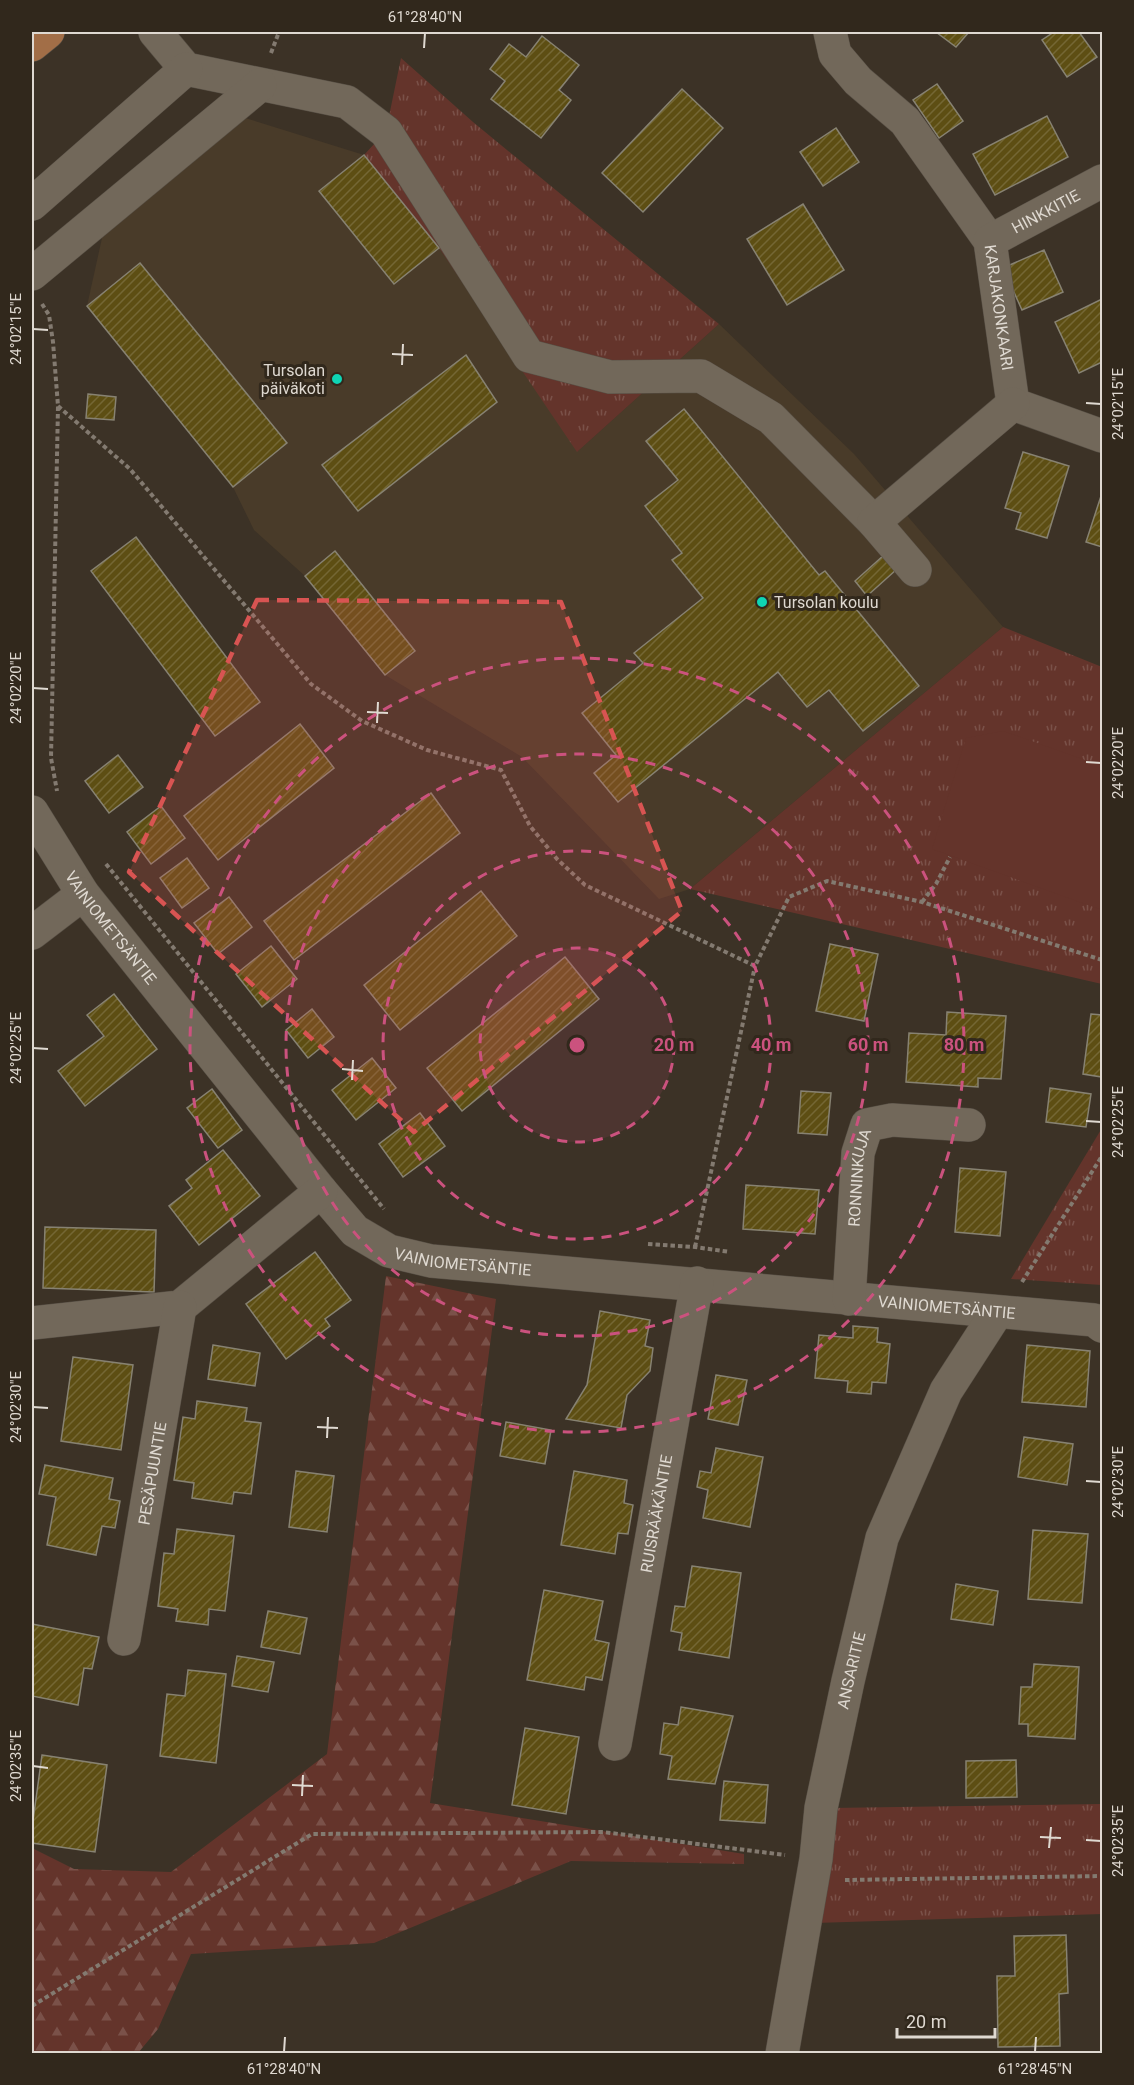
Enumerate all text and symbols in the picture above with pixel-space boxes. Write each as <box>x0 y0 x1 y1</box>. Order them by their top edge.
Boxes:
text: 61°28'40"N <box>388 8 462 26</box>
street label: HINKKITIE <box>1008 186 1083 238</box>
street label: KARJAKONKAARI <box>981 243 1017 372</box>
text: 24°02'15"E <box>7 292 25 365</box>
place label: Tursolan päiväkoti <box>261 361 325 398</box>
text: 24°02'15"E <box>1109 367 1127 440</box>
marker: Tursolan päiväkoti <box>330 372 344 386</box>
place label: Tursolan koulu <box>774 593 879 612</box>
marker: Tursolan koulu <box>755 595 769 609</box>
text: 24°02'20"E <box>7 651 25 724</box>
text: 24°02'20"E <box>1109 726 1127 799</box>
street label: VAINIOMETSÄNTIE <box>61 868 160 988</box>
text: 24°02'25"E <box>7 1011 25 1084</box>
text: 20 m <box>654 1034 694 1055</box>
text: 40 m <box>751 1034 791 1055</box>
text: 60 m <box>848 1034 888 1055</box>
text: 80 m <box>944 1034 984 1055</box>
centre of rings <box>567 1035 587 1055</box>
text: 24°02'25"E <box>1109 1085 1127 1158</box>
street label: RONNINKUJA <box>844 1126 875 1227</box>
street label: VAINIOMETSÄNTIE <box>392 1244 532 1280</box>
street label: VAINIOMETSÄNTIE <box>877 1292 1016 1323</box>
text: 24°02'30"E <box>7 1370 25 1443</box>
street label: PESÄPUUNTIE <box>134 1420 170 1526</box>
text: 24°02'30"E <box>1109 1445 1127 1518</box>
street label: RUISRÄÄKÄNTIE <box>637 1453 676 1574</box>
street label: ANSARITIE <box>833 1630 869 1711</box>
text: 24°02'35"E <box>7 1729 25 1802</box>
text: 24°02'35"E <box>1109 1804 1127 1877</box>
scale bar <box>897 2001 994 2039</box>
text: 20 m <box>906 2011 946 2032</box>
text: 61°28'40"N <box>247 2060 321 2078</box>
text: 61°28'45"N <box>998 2060 1072 2078</box>

